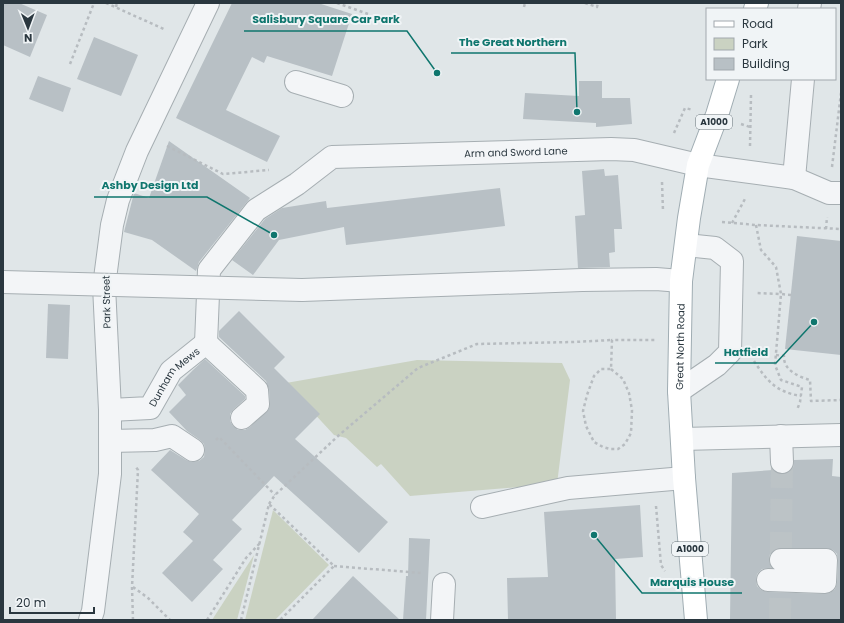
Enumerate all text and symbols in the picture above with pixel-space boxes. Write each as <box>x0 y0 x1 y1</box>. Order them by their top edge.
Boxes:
north arrow <box>8 8 48 48</box>
callout: Salisbury Square Car Park <box>244 8 407 31</box>
legend <box>706 8 836 80</box>
text: Salisbury Square Car Park <box>252 11 400 27</box>
text: Road <box>742 15 773 32</box>
text: N <box>24 30 32 46</box>
callout: The Great Northern <box>451 30 575 53</box>
text: The Great Northern <box>459 34 567 50</box>
text: Park <box>742 35 769 52</box>
text: Building <box>742 55 790 72</box>
road number: A1000 <box>696 115 732 129</box>
street label: Arm and Sword Lane <box>464 143 568 161</box>
callout: Ashby Design Ltd <box>94 174 207 197</box>
text: Ashby Design Ltd <box>102 177 198 193</box>
street label: Park Street <box>99 275 114 329</box>
street label: Great North Road <box>672 303 689 390</box>
callout: Hatfield <box>715 340 776 363</box>
street label: Dunham Mews <box>145 344 203 410</box>
text: Hatfield <box>724 344 768 360</box>
road number: A1000 <box>672 542 708 556</box>
callout: Marquis House <box>642 570 742 593</box>
text: Marquis House <box>650 574 734 590</box>
scale bar <box>10 589 94 615</box>
text: 20 m <box>16 594 46 611</box>

